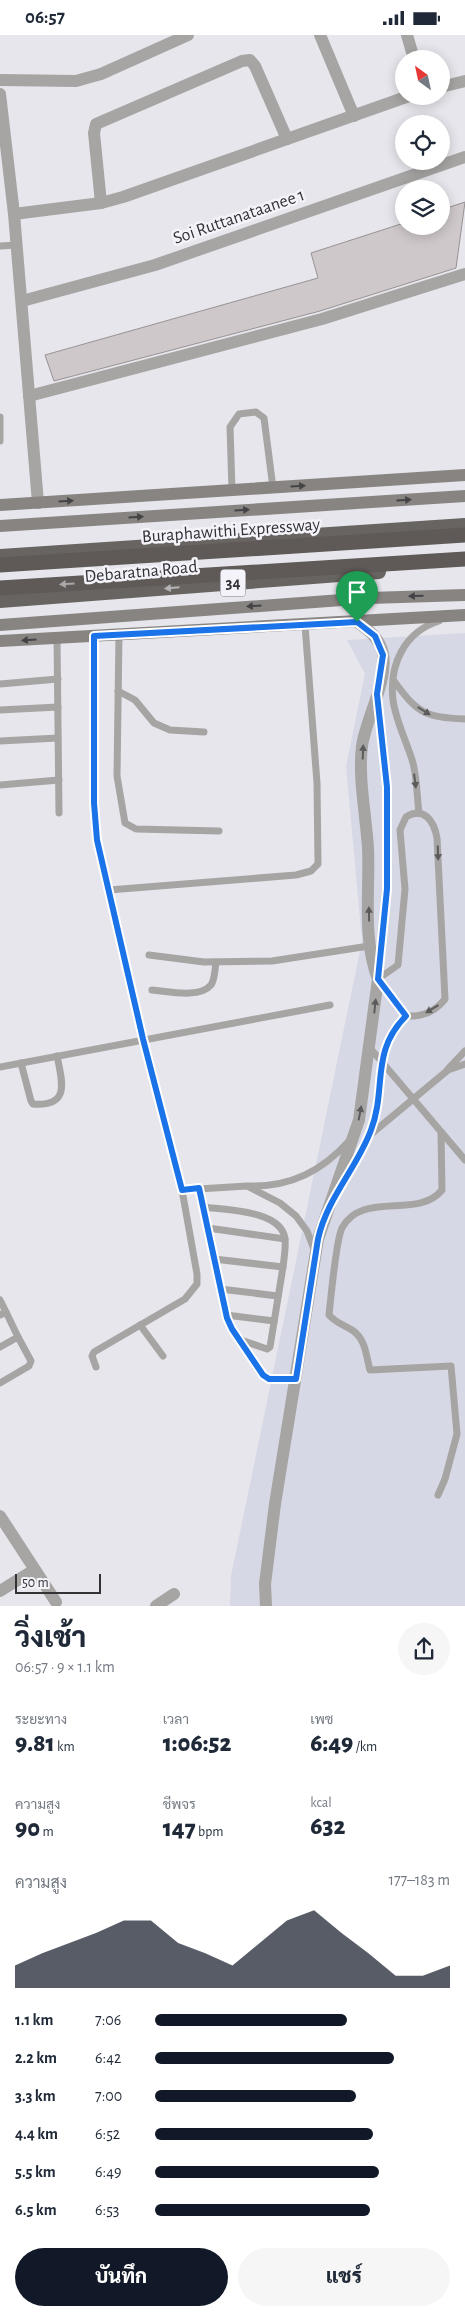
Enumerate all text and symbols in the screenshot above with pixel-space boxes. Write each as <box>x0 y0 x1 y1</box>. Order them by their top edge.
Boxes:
text: 06:57 <box>25 8 65 27</box>
north arrow <box>395 50 450 105</box>
map controls <box>395 50 450 235</box>
button: locate <box>395 115 450 170</box>
button: layers <box>395 180 450 235</box>
street label: Soi Ruttanataanee 1 <box>171 186 307 248</box>
one-way arrow <box>290 482 306 490</box>
one-way arrow <box>396 495 412 503</box>
one-way arrow <box>58 497 74 505</box>
one-way arrow <box>234 505 250 513</box>
one-way arrow <box>128 512 144 520</box>
street label: Buraphawithi Expressway <box>141 516 321 546</box>
street label: Debaratna Road <box>84 558 198 586</box>
road number: 34 <box>220 569 246 597</box>
pin <box>336 571 378 622</box>
icon: arrive <box>343 578 371 606</box>
one-way arrow <box>59 581 75 589</box>
one-way arrow <box>164 585 180 593</box>
one-way arrow <box>408 592 424 600</box>
one-way arrow <box>246 602 262 610</box>
one-way arrow <box>21 636 37 644</box>
one-way arrow <box>417 707 430 716</box>
one-way arrow <box>359 744 367 760</box>
one-way arrow <box>411 773 419 789</box>
one-way arrow <box>434 846 442 862</box>
one-way arrow <box>365 906 373 922</box>
one-way arrow <box>371 998 379 1014</box>
one-way arrow <box>426 1005 439 1014</box>
one-way arrow <box>357 1105 365 1121</box>
scale bar <box>15 1571 101 1594</box>
text: 50 m <box>22 1576 49 1590</box>
button: share <box>398 1623 450 1675</box>
text: วิ่งเช้า <box>15 1625 86 1653</box>
text: 06:57 · 9 × 1.1 km <box>15 1659 115 1675</box>
text: ระยะทาง <box>15 1713 67 1727</box>
text: เวลา <box>163 1713 189 1727</box>
text: เพซ <box>310 1713 333 1727</box>
text: 9.81 <box>15 1731 55 1756</box>
text: 1:06:52 <box>163 1731 231 1756</box>
text: 6:49 <box>310 1731 353 1756</box>
text: km <box>55 1740 75 1754</box>
text: /km <box>353 1740 377 1754</box>
text: kcal <box>310 1796 332 1810</box>
text: ความสูง <box>15 1798 60 1812</box>
text: ชีพจร <box>163 1798 196 1812</box>
text: 632 <box>310 1814 346 1839</box>
text: 90 <box>15 1816 40 1841</box>
text: 147 <box>163 1816 196 1841</box>
text: m <box>40 1825 54 1839</box>
text: bpm <box>196 1825 223 1839</box>
text: 177–183 m <box>388 1872 450 1888</box>
text: ความสูง <box>15 1875 67 1891</box>
text: 1.1 km <box>15 2012 53 2028</box>
text: 7:06 <box>95 2012 121 2028</box>
text: 2.2 km <box>15 2050 57 2066</box>
text: 6:42 <box>95 2050 121 2066</box>
text: 3.3 km <box>15 2088 56 2104</box>
text: 7:00 <box>95 2088 122 2104</box>
text: 4.4 km <box>15 2126 58 2142</box>
text: 6:52 <box>95 2126 120 2142</box>
text: 5.5 km <box>15 2164 56 2180</box>
text: 6:49 <box>95 2164 121 2180</box>
text: 6.5 km <box>15 2202 57 2218</box>
text: 6:53 <box>95 2202 119 2218</box>
button: บันทึก <box>15 2248 228 2306</box>
button: แชร์ <box>238 2248 450 2306</box>

